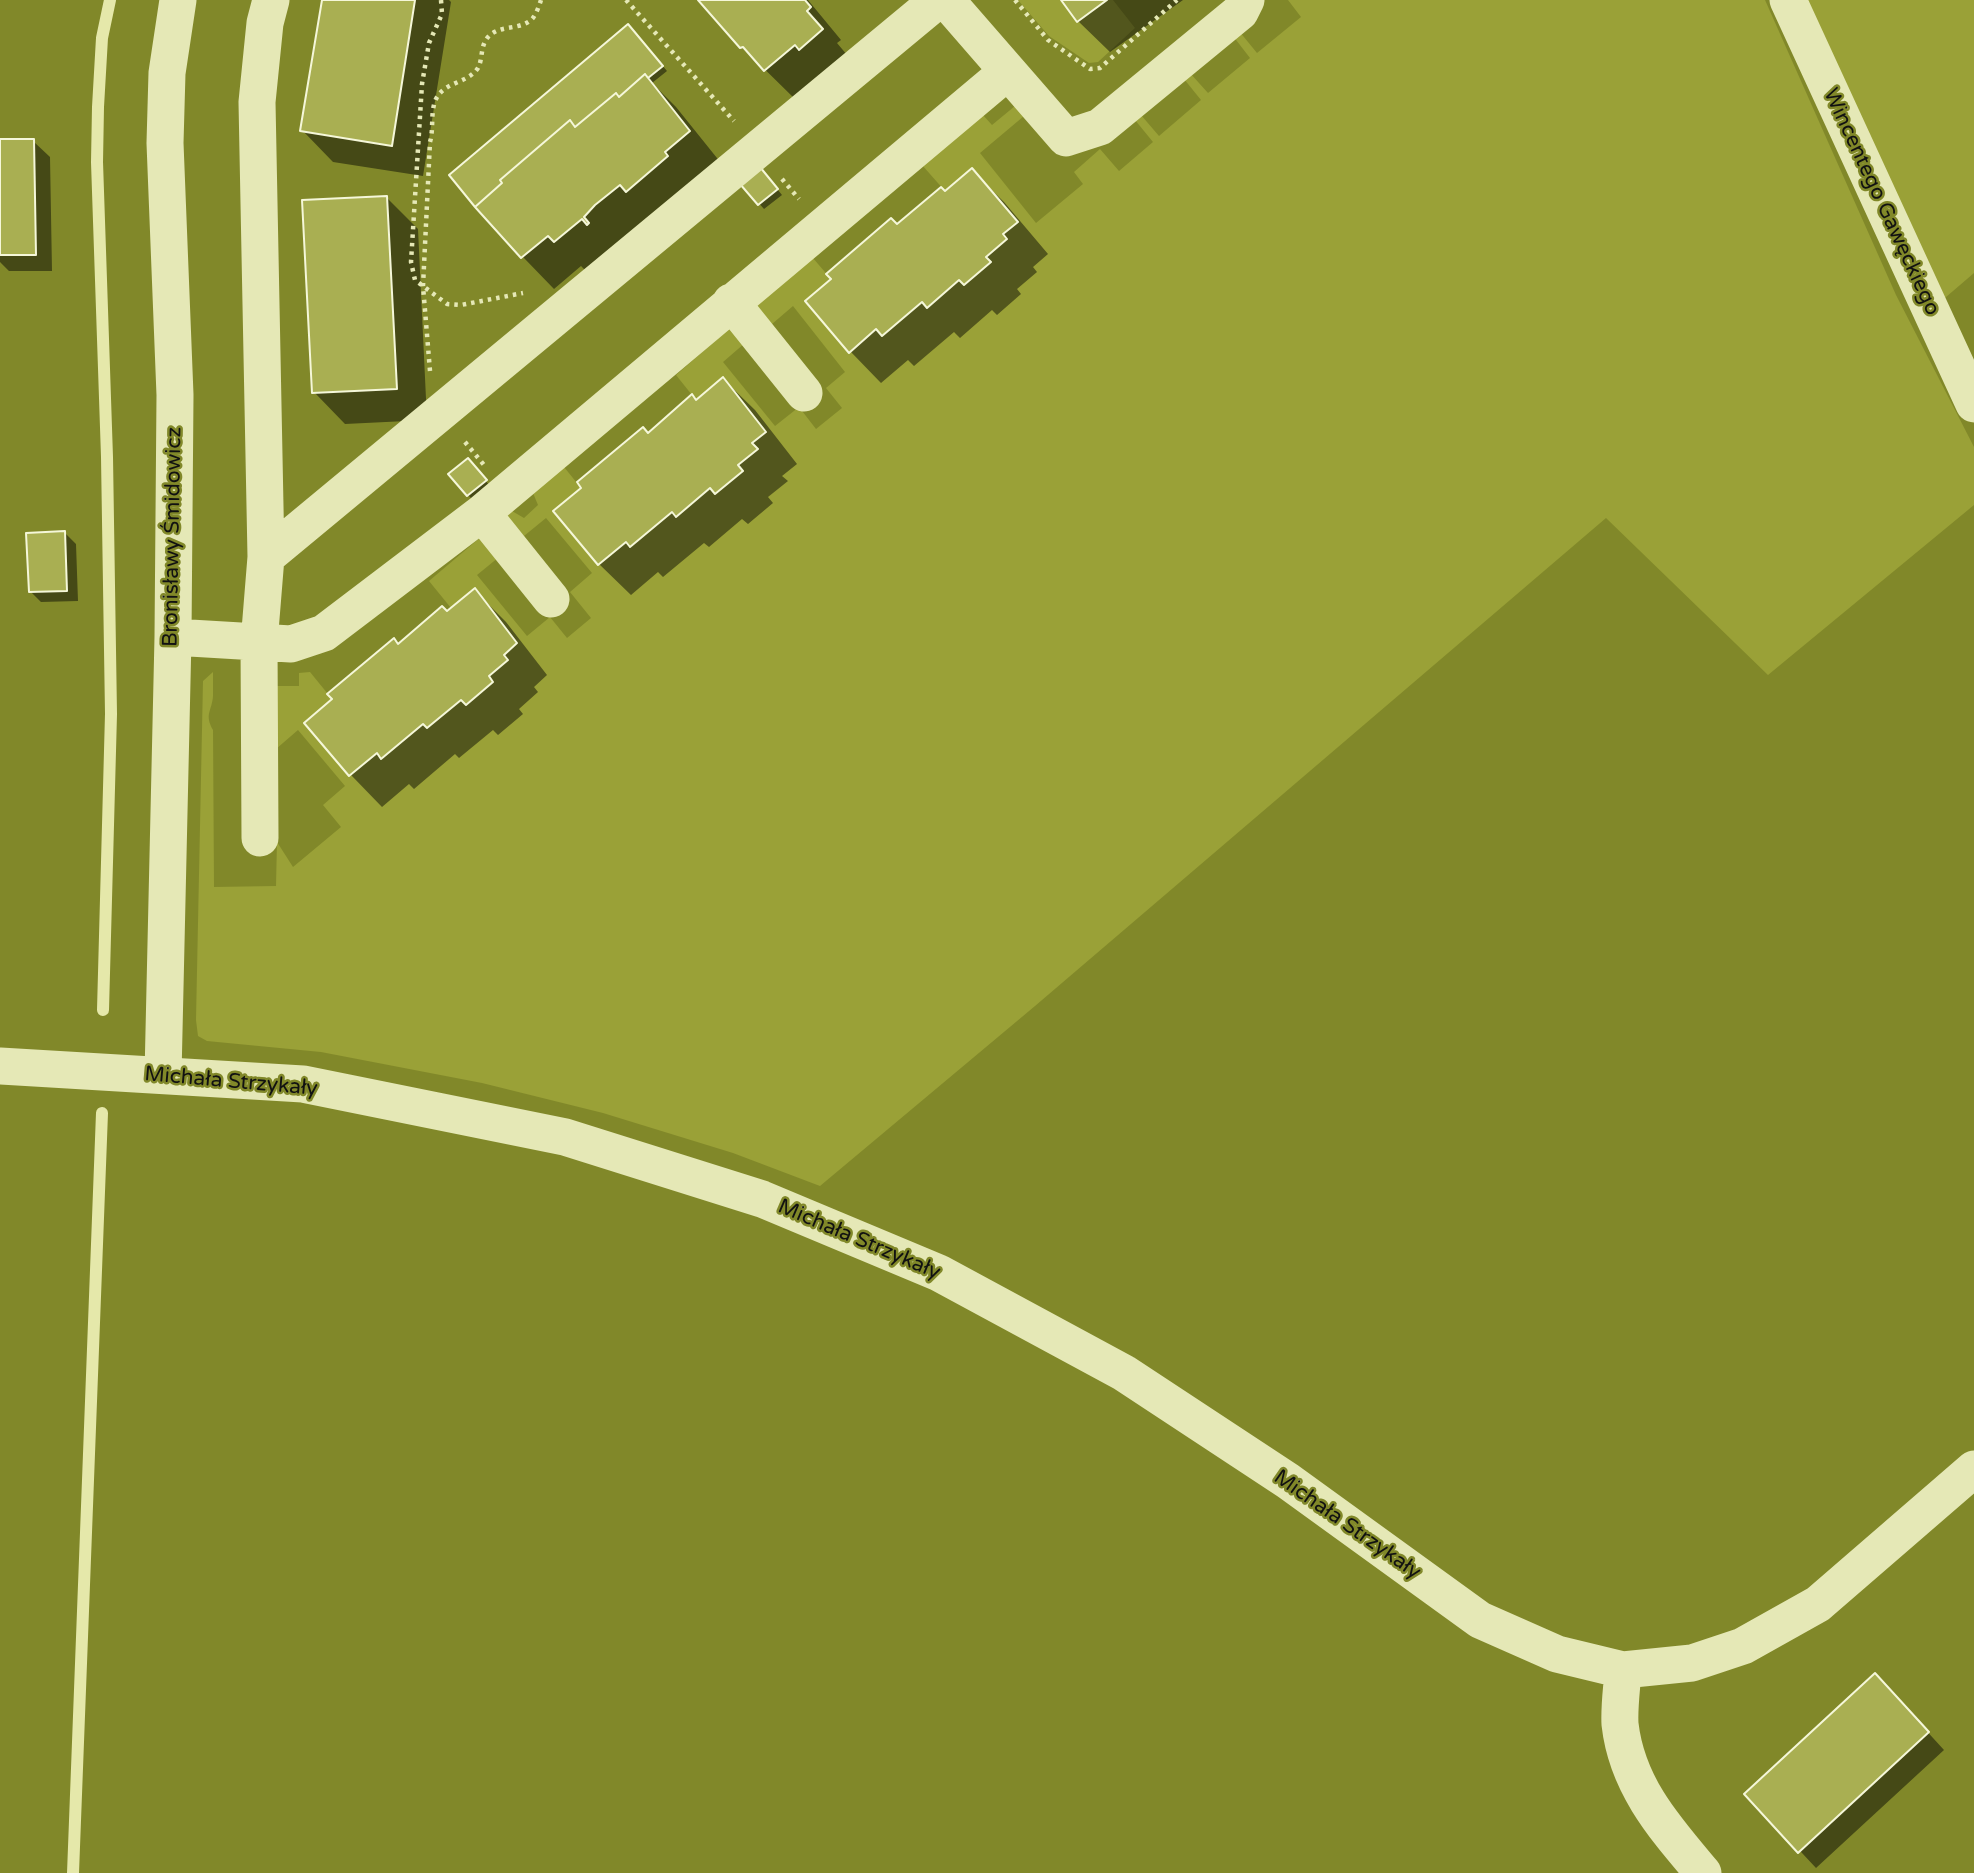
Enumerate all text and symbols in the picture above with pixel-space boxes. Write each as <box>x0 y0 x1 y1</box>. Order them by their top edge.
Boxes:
street label: Wincentego Gawęckiego <box>1817 85 1945 319</box>
street label: Bronisławy Śmidowicz <box>158 427 188 647</box>
street label: Michała Strzykały <box>143 1062 319 1102</box>
street label: Michała Strzykały <box>774 1194 944 1286</box>
street label: Michała Strzykały <box>1269 1465 1425 1585</box>

